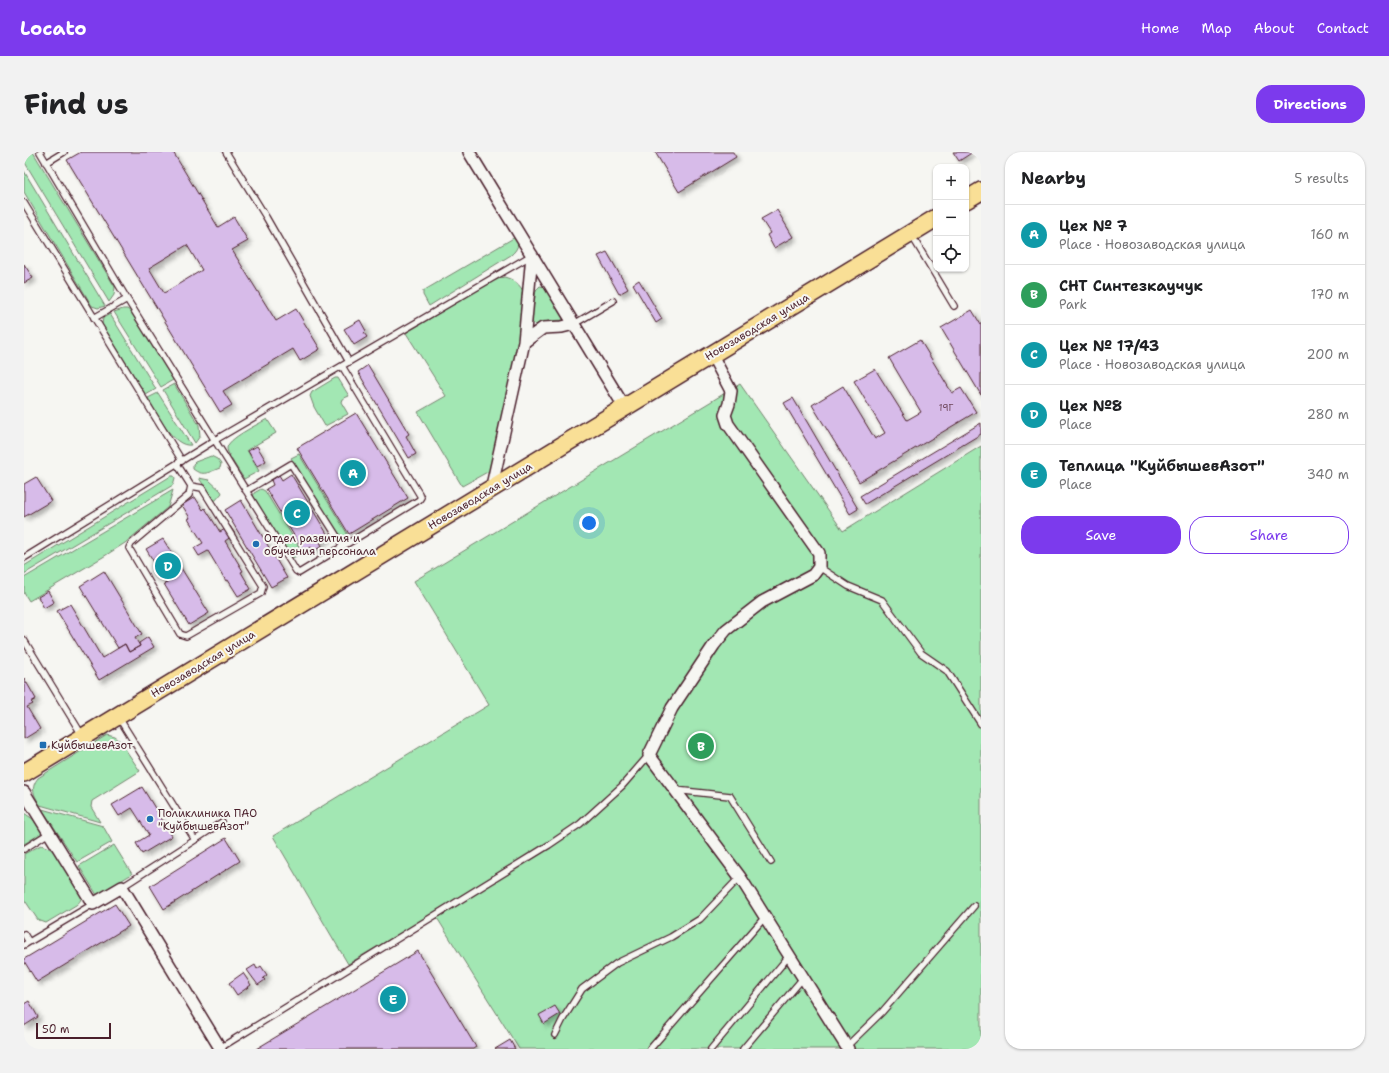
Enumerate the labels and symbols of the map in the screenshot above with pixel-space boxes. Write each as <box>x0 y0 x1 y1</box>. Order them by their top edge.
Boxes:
street label: Новозаводская улица <box>702 290 812 364</box>
house number: 19Г <box>939 402 953 414</box>
pin: A <box>340 458 366 488</box>
street label: Новозаводская улица <box>425 459 535 533</box>
pin: C <box>284 498 310 528</box>
your location <box>579 513 599 533</box>
place label: Отдел развития и обучения персонала <box>264 531 376 559</box>
marker: Отдел развития и обучения персонала <box>251 539 261 549</box>
pin: D <box>155 551 181 581</box>
street label: Новозаводская улица <box>148 627 258 701</box>
pin: B <box>688 731 714 761</box>
place label: КуйбышевАзот <box>51 738 133 753</box>
marker: КуйбышевАзот <box>38 740 48 750</box>
place label: Поликлиника ПАО "КуйбышевАзот" <box>158 806 257 834</box>
marker: Поликлиника ПАО "КуйбышевАзот" <box>145 814 155 824</box>
pin: E <box>380 984 406 1014</box>
scale bar <box>36 1021 111 1040</box>

